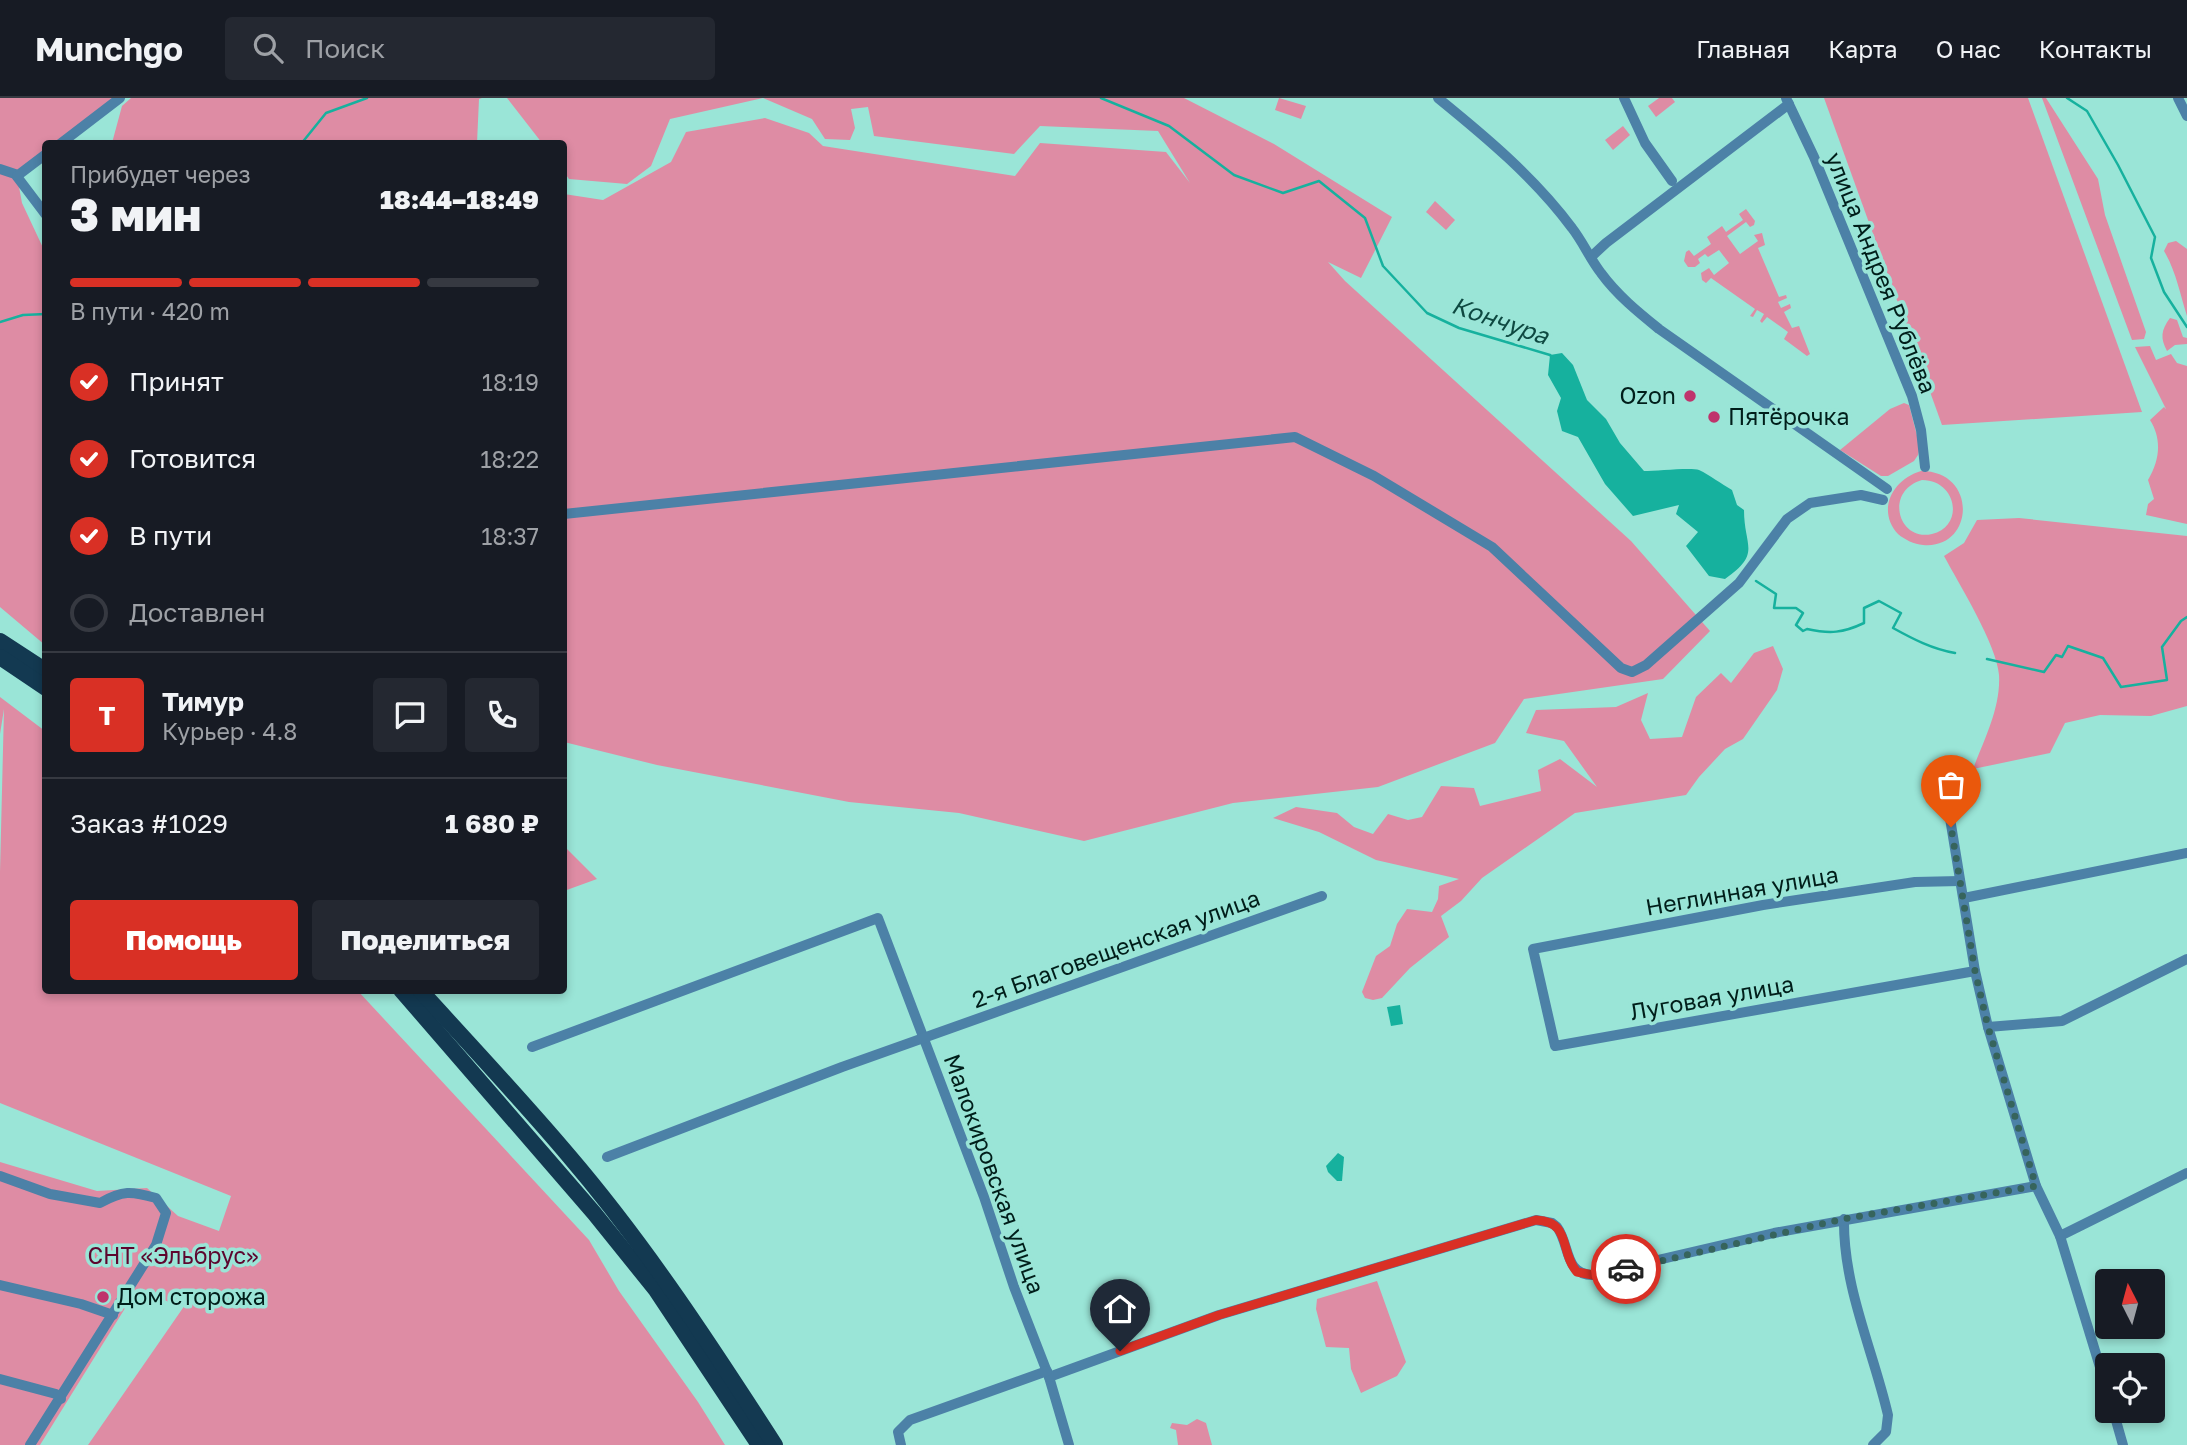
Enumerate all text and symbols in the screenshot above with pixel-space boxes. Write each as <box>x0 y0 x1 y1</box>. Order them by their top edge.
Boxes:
search box <box>225 17 715 80</box>
text: Munchgo <box>35 29 183 68</box>
icon: search <box>249 29 287 67</box>
text: Поиск <box>305 33 385 64</box>
text: Главная <box>1696 34 1790 63</box>
text: Карта <box>1828 34 1898 63</box>
text: О нас <box>1936 34 2001 63</box>
text: Контакты <box>2039 34 2152 63</box>
street label: улица Андрея Рублёва <box>1821 148 1943 397</box>
text: Прибудет через <box>70 160 251 188</box>
text: 18:44–18:49 <box>380 184 539 215</box>
text: 3 мин <box>70 186 201 241</box>
water label: Кончура <box>1448 290 1554 351</box>
text: В пути · 420 m <box>70 297 230 325</box>
icon: check <box>70 363 108 401</box>
text: Принят <box>129 366 224 397</box>
text: 18:19 <box>482 368 539 396</box>
place label: Ozon <box>1620 381 1676 409</box>
marker: Ozon <box>1682 388 1698 404</box>
place label: Пятёрочка <box>1728 402 1849 430</box>
marker: Пятёрочка <box>1706 409 1722 425</box>
icon: check <box>70 440 108 478</box>
text: Готовится <box>129 443 256 474</box>
text: 18:22 <box>480 445 539 473</box>
icon: check <box>70 517 108 555</box>
text: В пути <box>129 520 212 551</box>
text: 18:37 <box>481 522 539 550</box>
text: Доставлен <box>129 597 265 628</box>
button: chat <box>373 678 447 752</box>
button: phone <box>465 678 539 752</box>
text: Тимур <box>162 686 244 717</box>
text: Т <box>99 700 115 731</box>
text: Курьер · 4.8 <box>162 717 297 745</box>
pin <box>1921 755 1981 827</box>
icon: bag <box>1932 766 1970 804</box>
text: Заказ #1029 <box>70 808 228 839</box>
text: 1 680 ₽ <box>445 808 539 839</box>
street label: Неглинная улица <box>1643 859 1840 921</box>
street label: 2-я Благовещенская улица <box>968 883 1263 1013</box>
button: Помощь <box>70 900 298 980</box>
button: Поделиться <box>312 900 539 980</box>
street label: Луговая улица <box>1628 969 1796 1025</box>
street label: Малокировская улица <box>939 1050 1051 1297</box>
courier <box>1591 1234 1661 1304</box>
park label: СНТ «Эльбрус» <box>87 1241 259 1269</box>
icon: car <box>1607 1250 1645 1288</box>
north arrow <box>2095 1269 2165 1339</box>
map controls <box>2095 1269 2165 1423</box>
pin <box>1090 1279 1150 1351</box>
place label: Дом сторожа <box>117 1282 266 1310</box>
marker: Дом сторожа <box>95 1289 111 1305</box>
icon: home <box>1101 1290 1139 1328</box>
button: locate <box>2095 1353 2165 1423</box>

